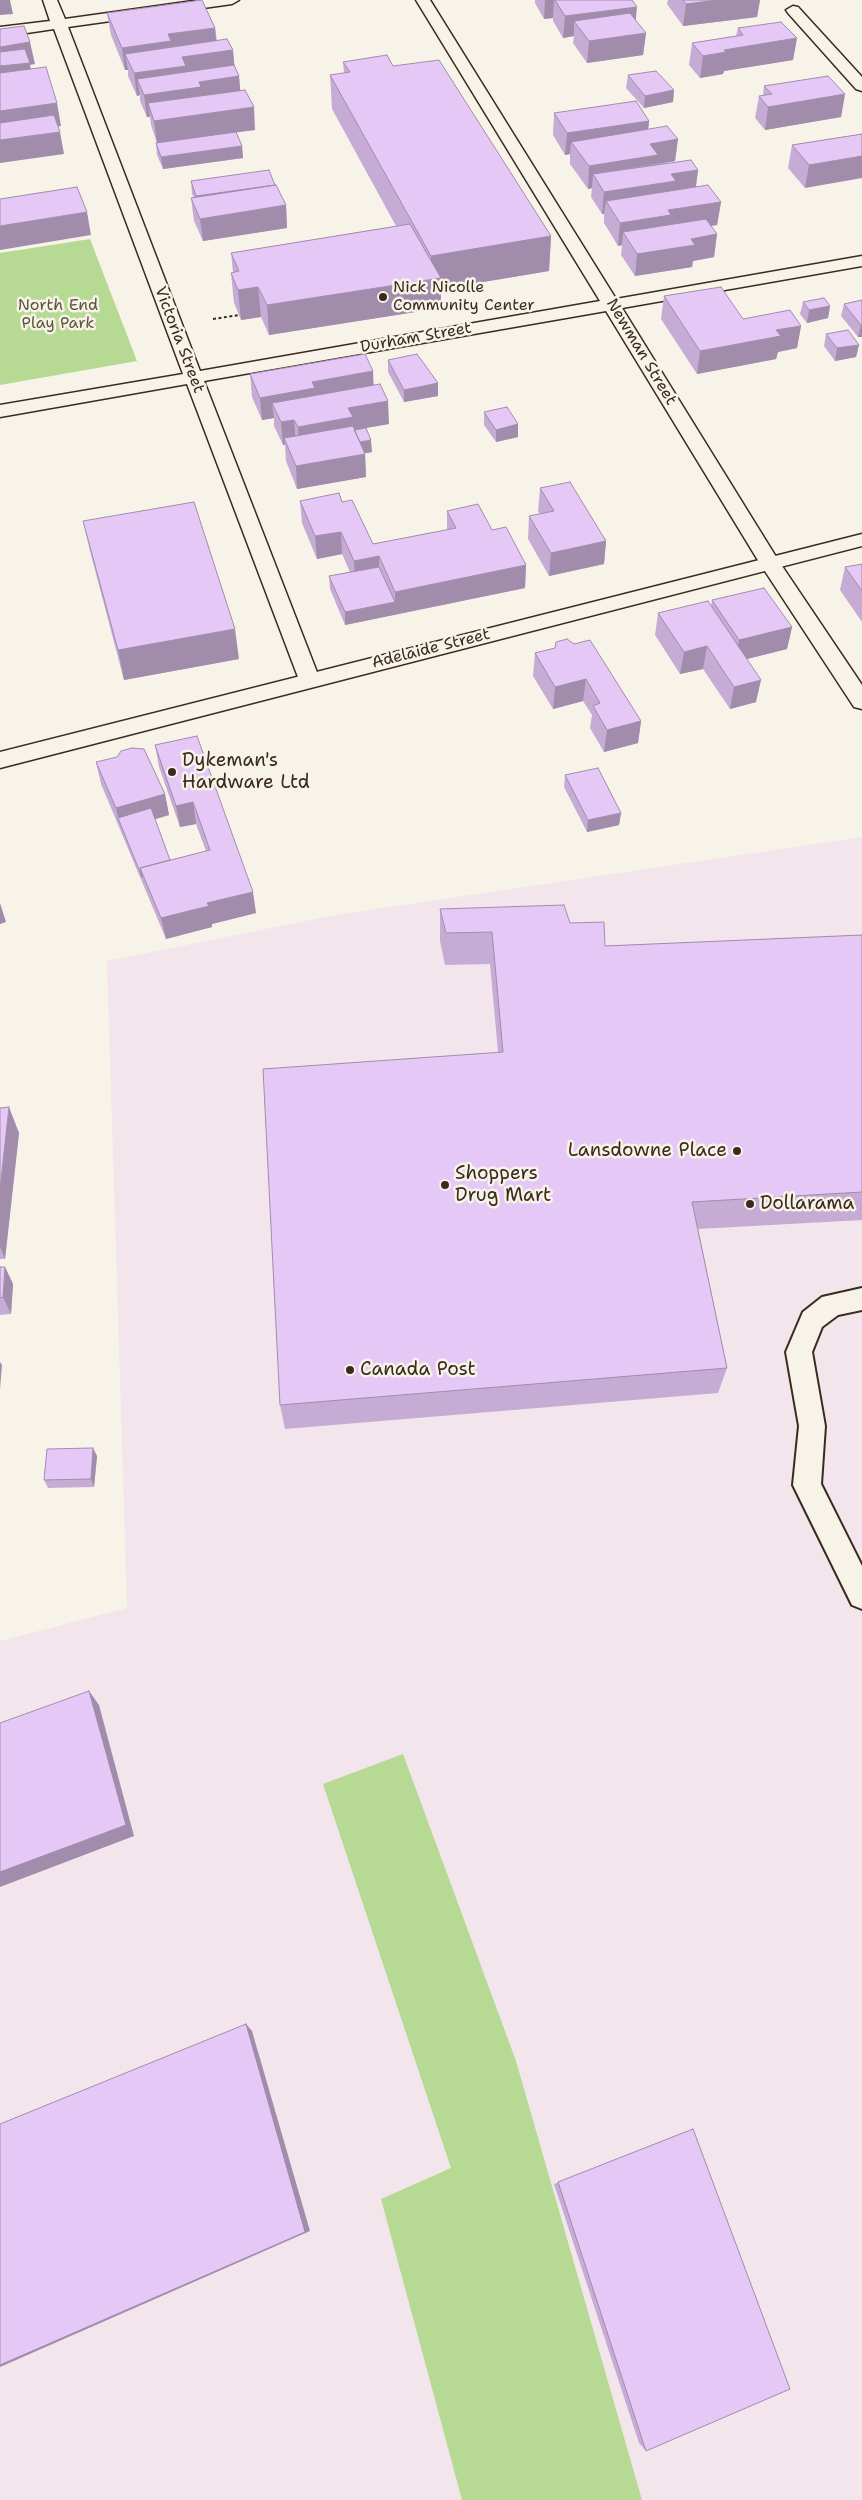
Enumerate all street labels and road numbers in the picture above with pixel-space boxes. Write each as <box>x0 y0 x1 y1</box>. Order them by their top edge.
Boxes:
street label: Victoria Street <box>150 284 208 396</box>
street label: Newman Street <box>602 295 680 409</box>
street label: Durham Street <box>359 319 473 357</box>
street label: Adelaide Street <box>370 625 492 673</box>

